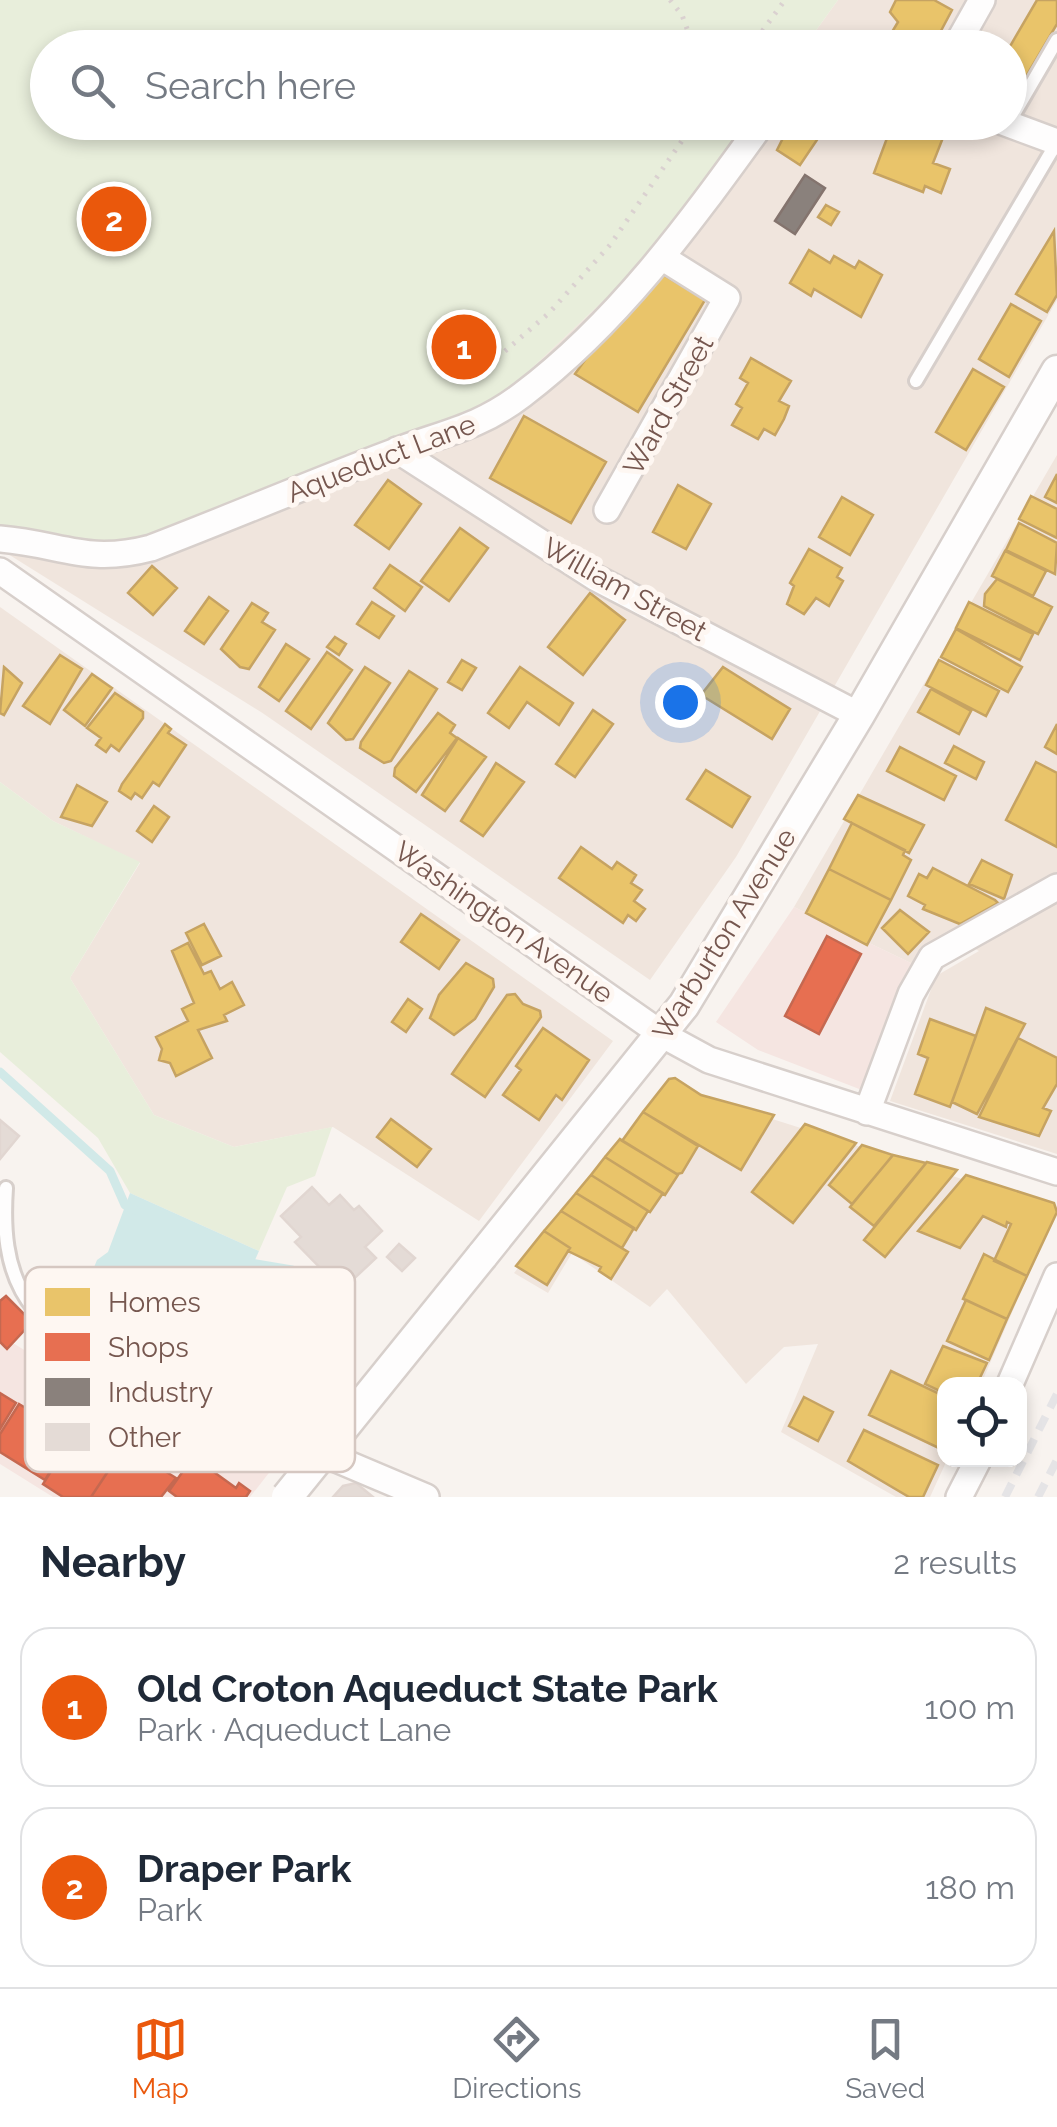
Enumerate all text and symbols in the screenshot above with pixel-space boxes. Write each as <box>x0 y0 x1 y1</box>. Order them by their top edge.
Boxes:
search box <box>30 30 1027 140</box>
icon: search <box>65 58 120 113</box>
text: Search here <box>145 63 356 108</box>
pin: 2 <box>82 182 146 256</box>
pin: 1 <box>432 310 496 384</box>
street label: Ward Street <box>617 329 721 481</box>
street label: Aqueduct Lane <box>282 407 480 510</box>
street label: William Street <box>537 531 713 648</box>
your location <box>655 677 706 728</box>
street label: Warburton Avenue <box>646 822 803 1046</box>
street label: Washington Avenue <box>388 835 619 1010</box>
legend <box>25 1267 355 1472</box>
text: Homes <box>108 1286 201 1319</box>
text: Shops <box>108 1331 189 1364</box>
text: Industry <box>108 1376 213 1409</box>
map controls <box>937 1377 1027 1467</box>
button: locate <box>937 1377 1027 1467</box>
text: Other <box>108 1421 181 1454</box>
text: Nearby <box>40 1538 186 1587</box>
text: 2 results <box>893 1544 1017 1581</box>
text: Old Croton Aqueduct State Park <box>137 1666 718 1711</box>
text: 1 <box>67 1689 82 1726</box>
text: 100 m <box>925 1689 1015 1726</box>
text: Park · Aqueduct Lane <box>137 1711 451 1748</box>
text: Draper Park <box>137 1846 352 1891</box>
text: 2 <box>65 1869 84 1906</box>
text: 180 m <box>925 1869 1015 1906</box>
text: Park <box>137 1891 202 1928</box>
tab: Map <box>132 2012 189 2105</box>
tab: Directions <box>452 2012 582 2105</box>
tab: Saved <box>845 2012 925 2105</box>

